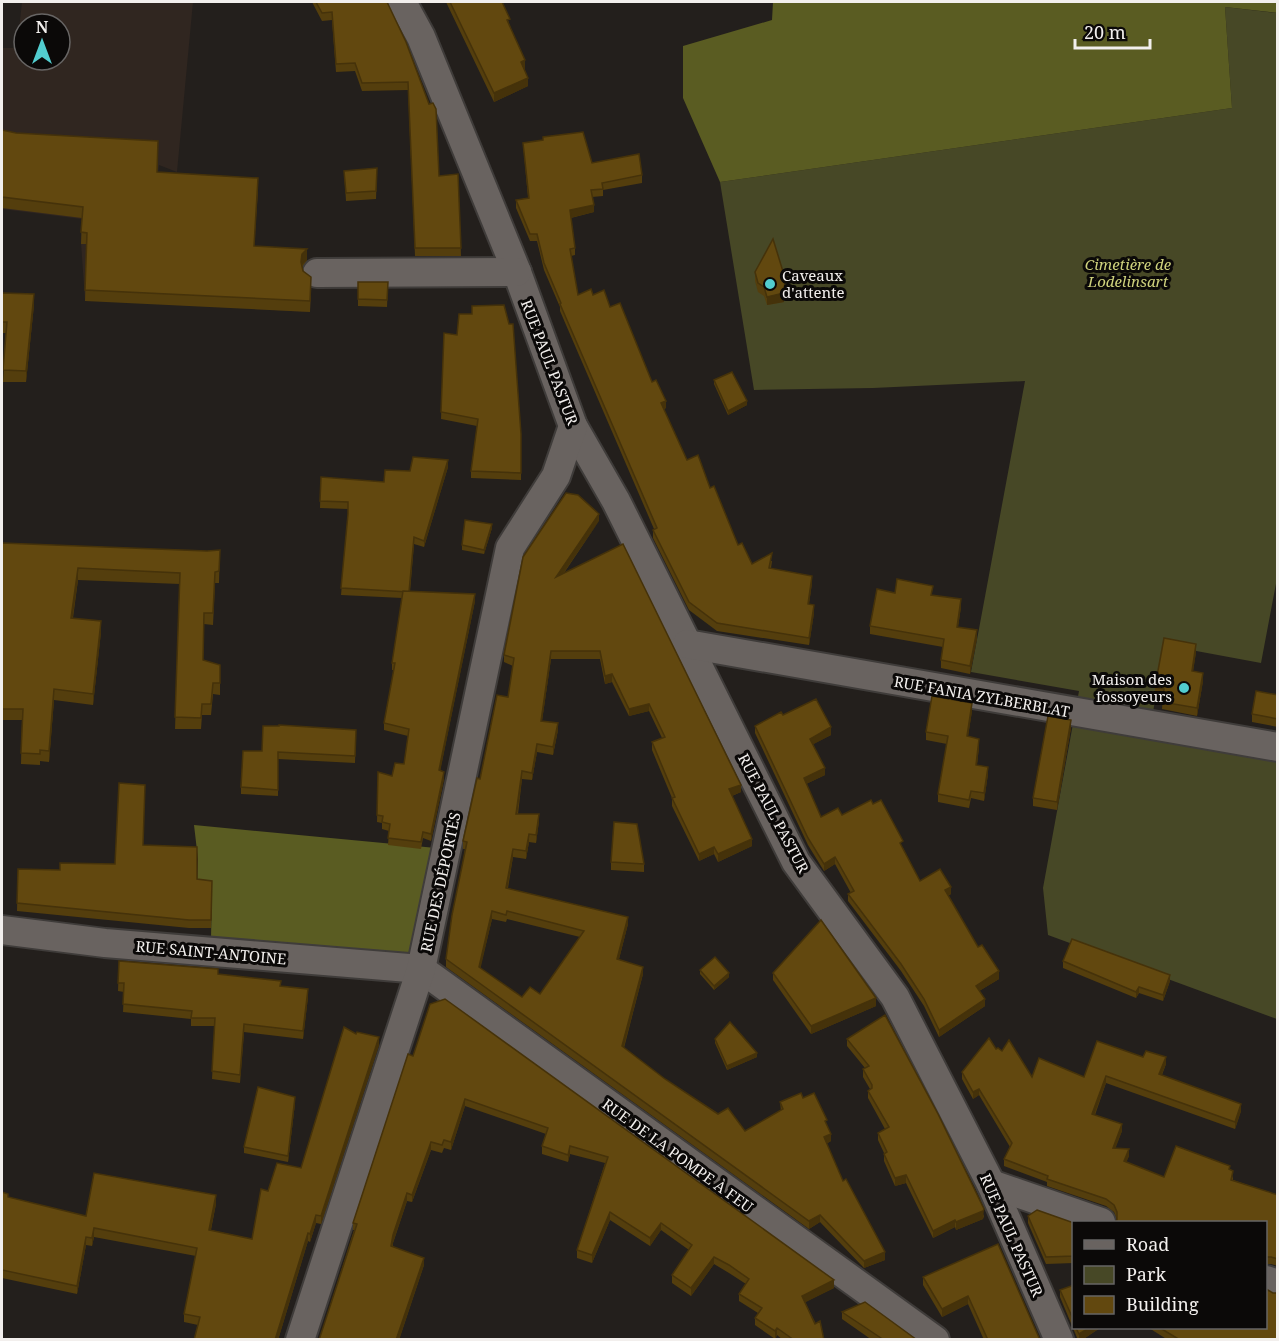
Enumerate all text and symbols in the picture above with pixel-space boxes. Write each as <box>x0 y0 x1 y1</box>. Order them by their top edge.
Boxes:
north arrow <box>12 12 72 72</box>
scale bar <box>1075 12 1150 50</box>
text: N <box>36 16 49 38</box>
text: 20 m <box>1084 20 1126 44</box>
park label: Cimetière de Lodelinsart <box>1085 254 1172 291</box>
place label: Caveaux d'attente <box>782 265 845 302</box>
marker: Caveaux d'attente <box>763 277 777 291</box>
street label: RUE PAUL PASTUR <box>517 296 583 428</box>
place label: Maison des fossoyeurs <box>1092 669 1172 706</box>
street label: RUE FANIA ZYLBERBLAT <box>893 671 1071 721</box>
marker: Maison des fossoyeurs <box>1177 681 1191 695</box>
street label: RUE PAUL PASTUR <box>734 750 814 876</box>
street label: RUE DES DÉPORTÉS <box>415 810 465 954</box>
street label: RUE SAINT-ANTOINE <box>135 935 287 969</box>
street label: RUE DE LA POMPE À FEU <box>599 1094 758 1217</box>
street label: RUE PAUL PASTUR <box>976 1170 1048 1300</box>
legend <box>1072 1221 1267 1329</box>
text: Road <box>1126 1232 1169 1256</box>
text: Park <box>1126 1262 1166 1286</box>
text: Building <box>1126 1292 1199 1316</box>

